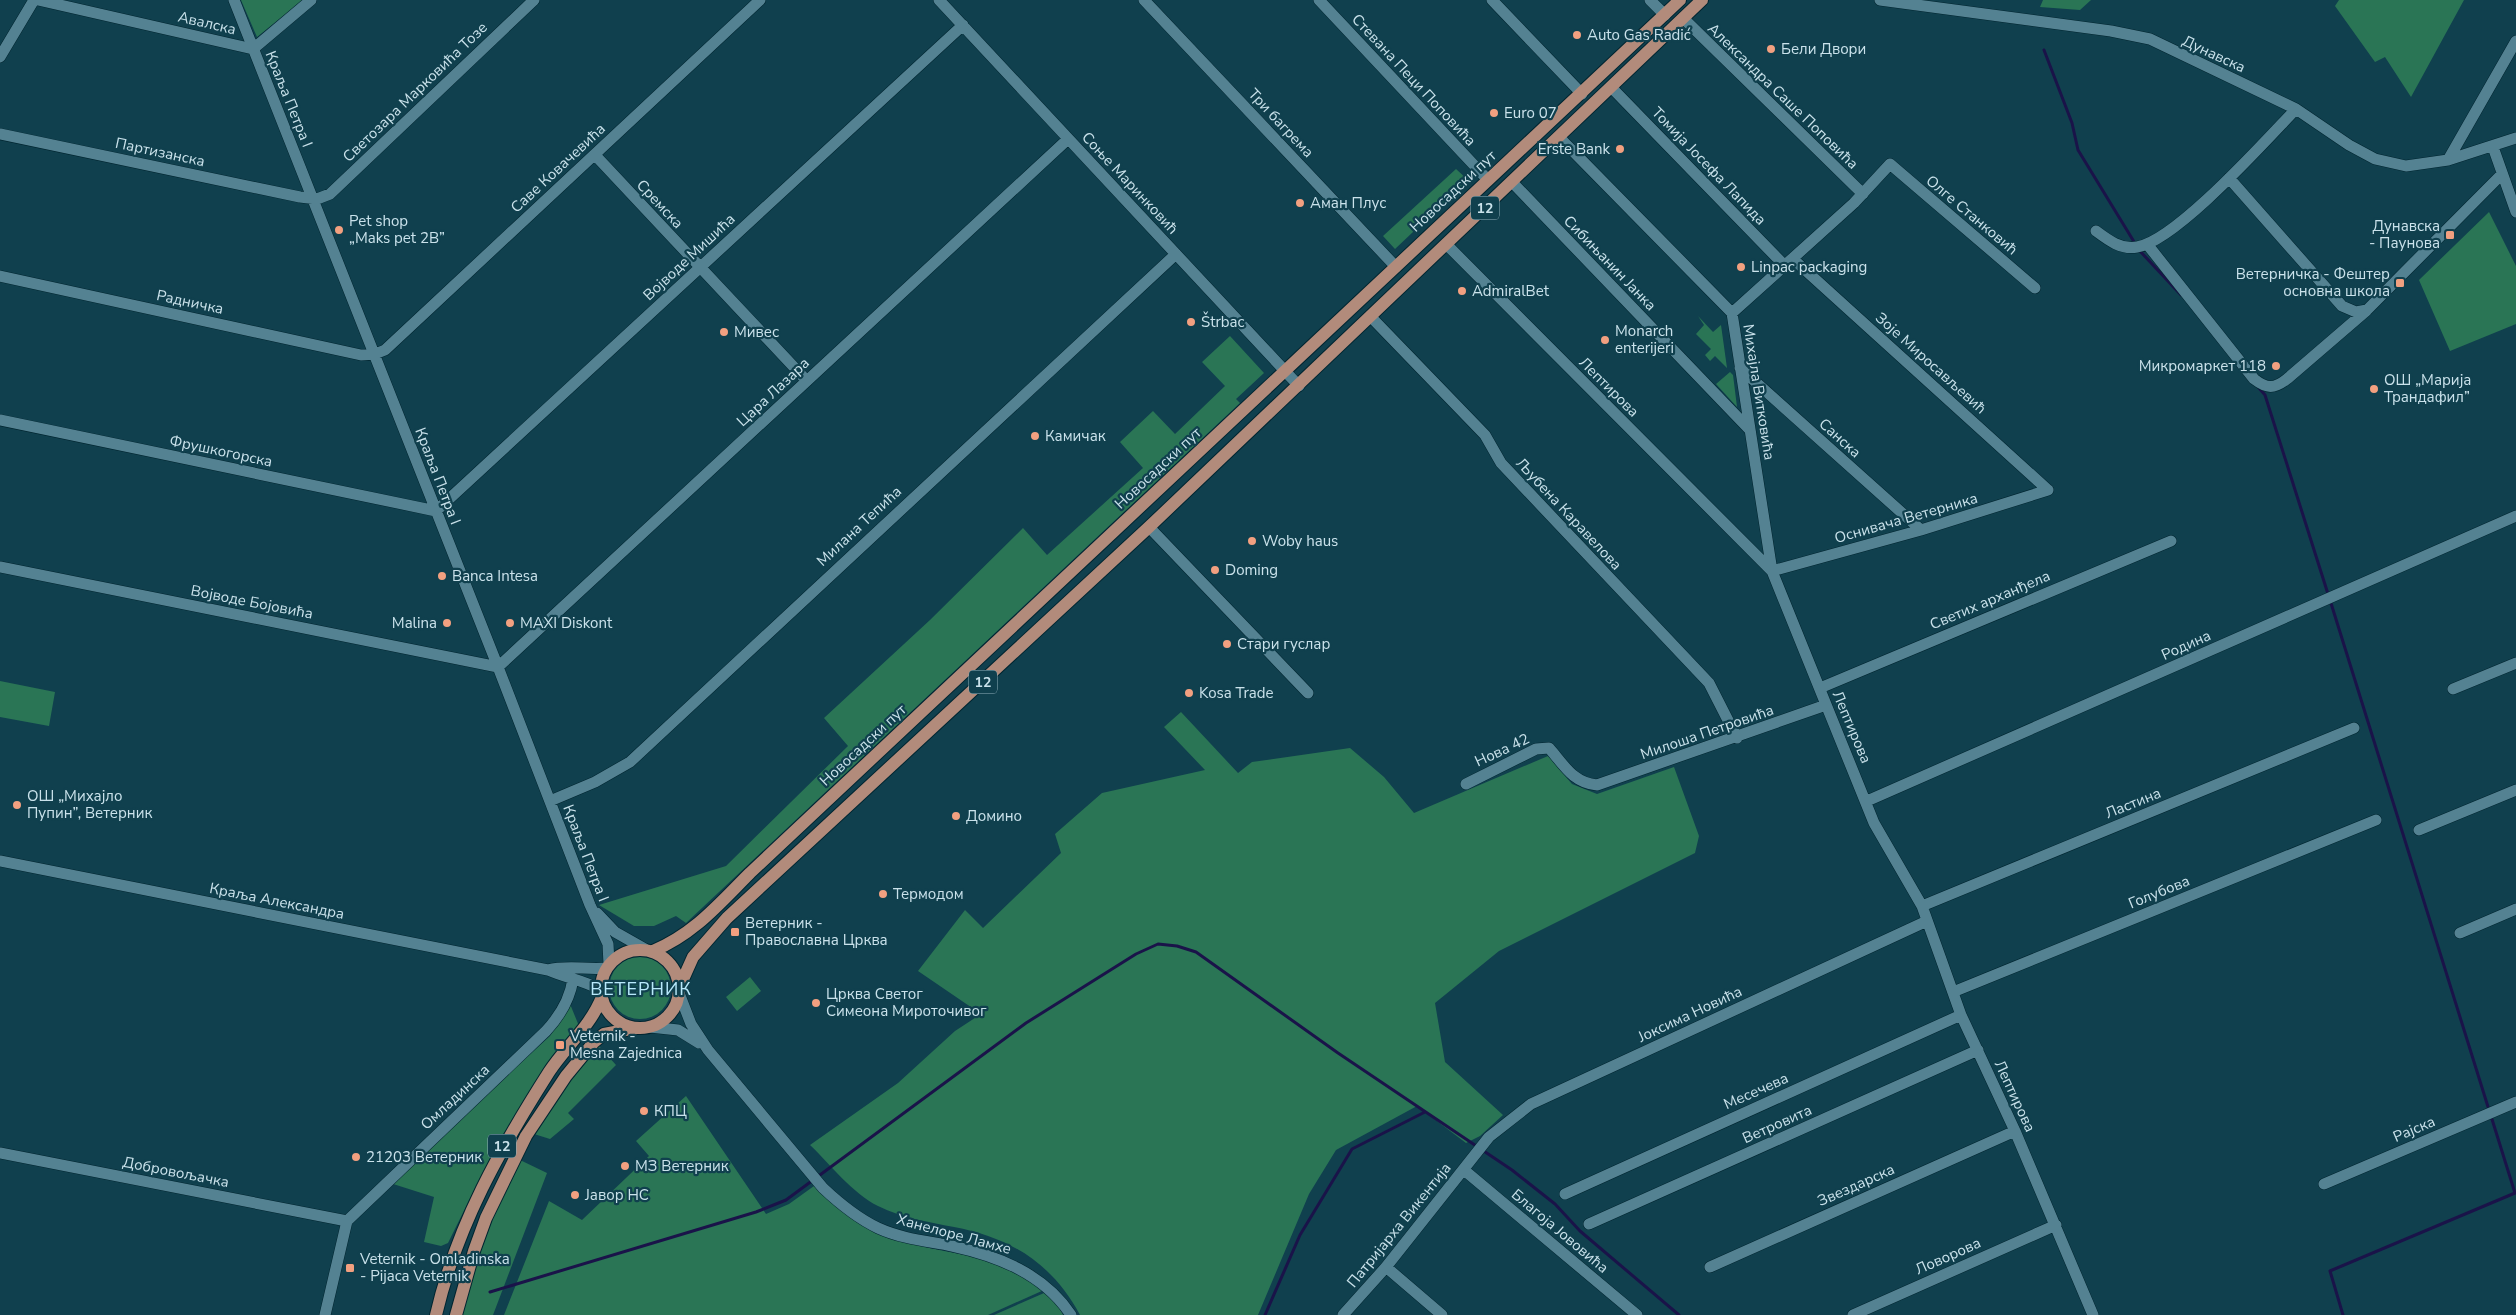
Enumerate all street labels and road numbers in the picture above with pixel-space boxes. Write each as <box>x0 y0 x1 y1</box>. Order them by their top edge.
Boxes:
street label: Авалска <box>176 7 238 39</box>
street label: Стевана Пеци Поповића <box>1347 10 1481 150</box>
street label: Светозара Марковића Тозе <box>338 18 492 166</box>
street label: Александра Саше Поповића <box>1703 19 1863 173</box>
street label: Дунавска <box>2179 31 2249 77</box>
street label: Краља Петра I <box>261 48 317 150</box>
street label: Три багрема <box>1244 84 1318 162</box>
street label: Томија Јосефа Лапида <box>1647 103 1771 229</box>
street label: Саве Ковачевића <box>506 119 610 217</box>
street label: Соње Маринковић <box>1077 128 1183 238</box>
street label: Партизанска <box>113 133 207 171</box>
street label: Новосадски пут <box>1405 145 1501 236</box>
street label: Олге Станковић <box>1922 171 2022 259</box>
street label: Сремска <box>632 175 688 233</box>
road number: 12 <box>1471 197 1499 220</box>
street label: Војводе Мишића <box>639 209 739 305</box>
street label: Сибињанин Јанка <box>1559 211 1661 315</box>
street label: Радничка <box>155 285 225 319</box>
street label: Зоје Миросављевић <box>1871 308 1991 418</box>
street label: Михајла Витковића <box>1738 323 1780 461</box>
street label: Цара Лазара <box>732 353 814 431</box>
street label: Лептирова <box>1575 353 1643 421</box>
street label: Санска <box>1815 414 1865 462</box>
street label: Новосадски пут <box>1110 422 1206 513</box>
street label: Краља Петра I <box>410 425 466 527</box>
street label: Фрушкогорска <box>168 430 274 472</box>
street label: Љубена Каравелова <box>1512 454 1626 574</box>
street label: Милана Тепића <box>812 481 906 571</box>
street label: Оснивача Ветерника <box>1832 488 1980 548</box>
street label: Светих арханђела <box>1927 566 2053 634</box>
street label: Војводе Бојовића <box>189 580 315 624</box>
street label: Родина <box>2158 625 2214 665</box>
road number: 12 <box>969 670 997 694</box>
street label: Лептирова <box>1828 688 1876 766</box>
street label: Новосадски пут <box>815 699 911 790</box>
street label: Милоша Петровића <box>1638 700 1776 764</box>
street label: Нова 42 <box>1471 729 1533 771</box>
street label: Ластина <box>2102 783 2164 823</box>
street label: Краља Петра I <box>558 802 614 904</box>
street label: Голубова <box>2125 871 2193 913</box>
street label: Краља Александра <box>208 878 346 924</box>
street label: Јоксима Новића <box>1634 981 1745 1047</box>
street label: Лептирова <box>1990 1057 2040 1135</box>
street label: Омладинска <box>416 1060 494 1134</box>
street label: Месечева <box>1720 1068 1792 1114</box>
street label: Ветровита <box>1739 1100 1815 1148</box>
street label: Рајска <box>2390 1111 2438 1147</box>
road number: 12 <box>488 1134 516 1158</box>
street label: Добровољачка <box>121 1152 231 1192</box>
street label: Патријарха Викентија <box>1342 1158 1456 1292</box>
street label: Звездарска <box>1814 1159 1898 1211</box>
street label: Благоја Јововића <box>1507 1184 1613 1278</box>
street label: Ханелоре Ламхе <box>894 1209 1014 1259</box>
street label: Ловорова <box>1912 1233 1984 1279</box>

